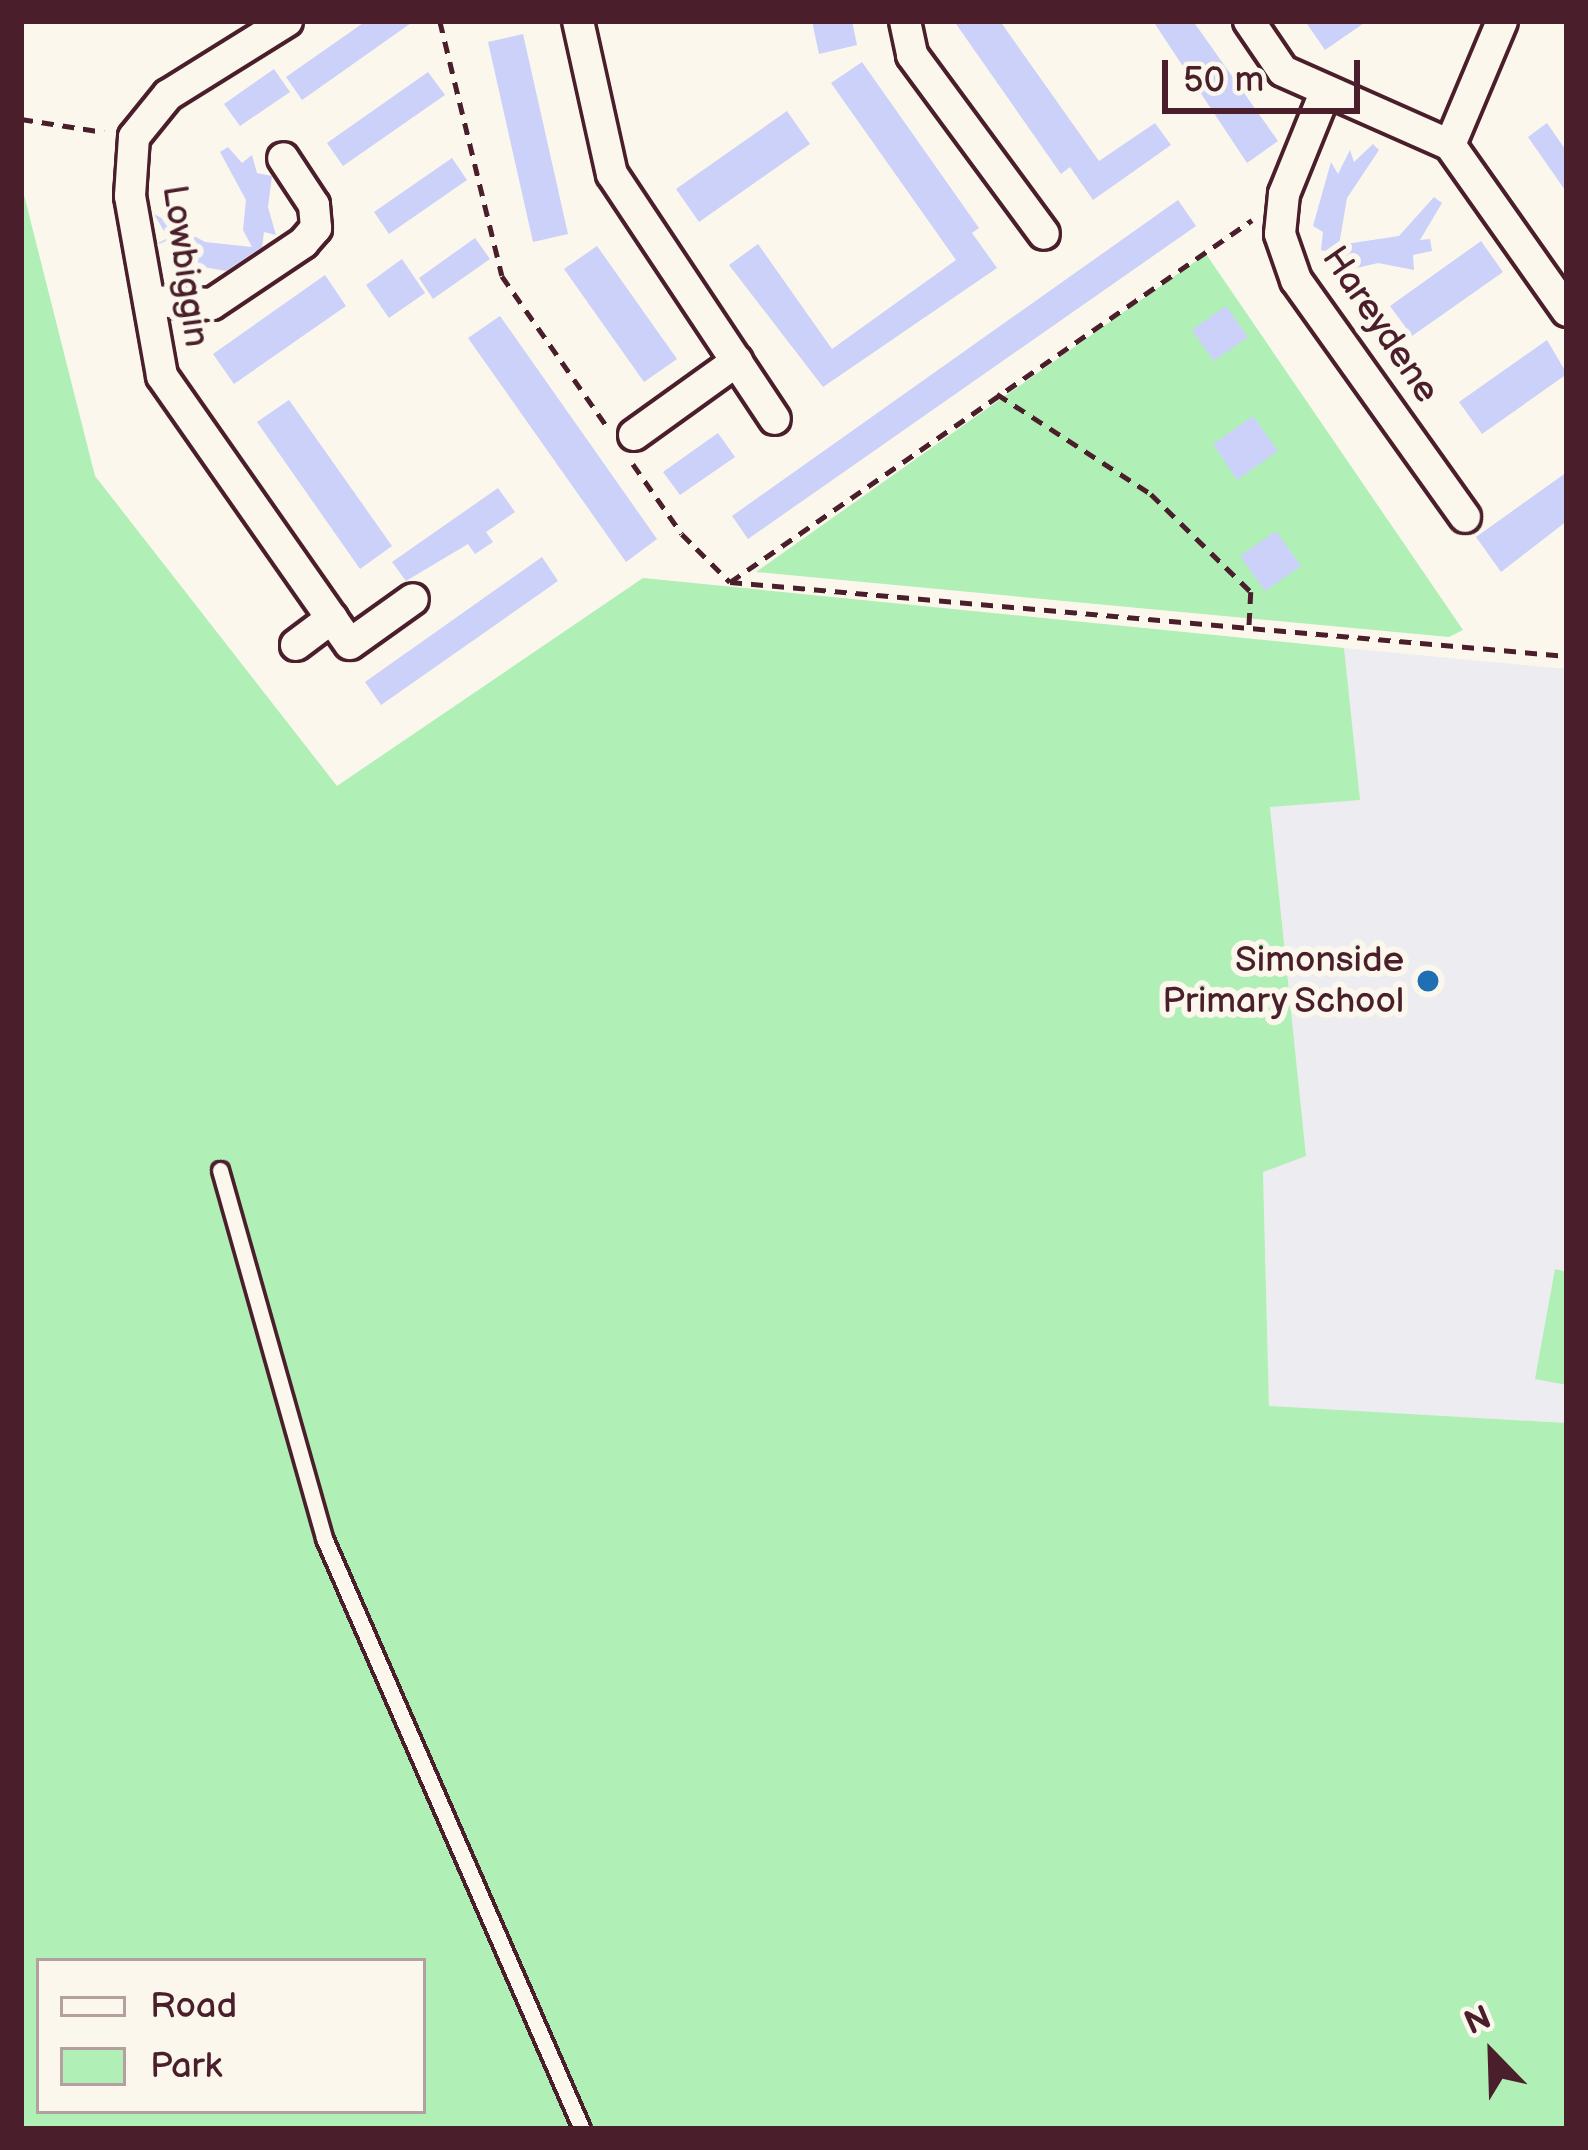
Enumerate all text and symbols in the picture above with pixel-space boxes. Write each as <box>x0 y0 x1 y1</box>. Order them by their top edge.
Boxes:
scale bar <box>1168 36 1366 110</box>
text: 50 m <box>1183 59 1264 102</box>
street label: Lowbiggin <box>152 182 218 350</box>
street label: Hareydene <box>1312 239 1448 411</box>
place label: Simonside Primary School <box>1159 938 1404 1023</box>
marker: Simonside Primary School <box>1415 968 1441 994</box>
legend <box>36 1958 426 2114</box>
text: Road <box>150 1985 237 2028</box>
north arrow <box>1432 1994 1552 2114</box>
text: N <box>1459 1998 1497 2044</box>
text: Park <box>150 2045 222 2088</box>

